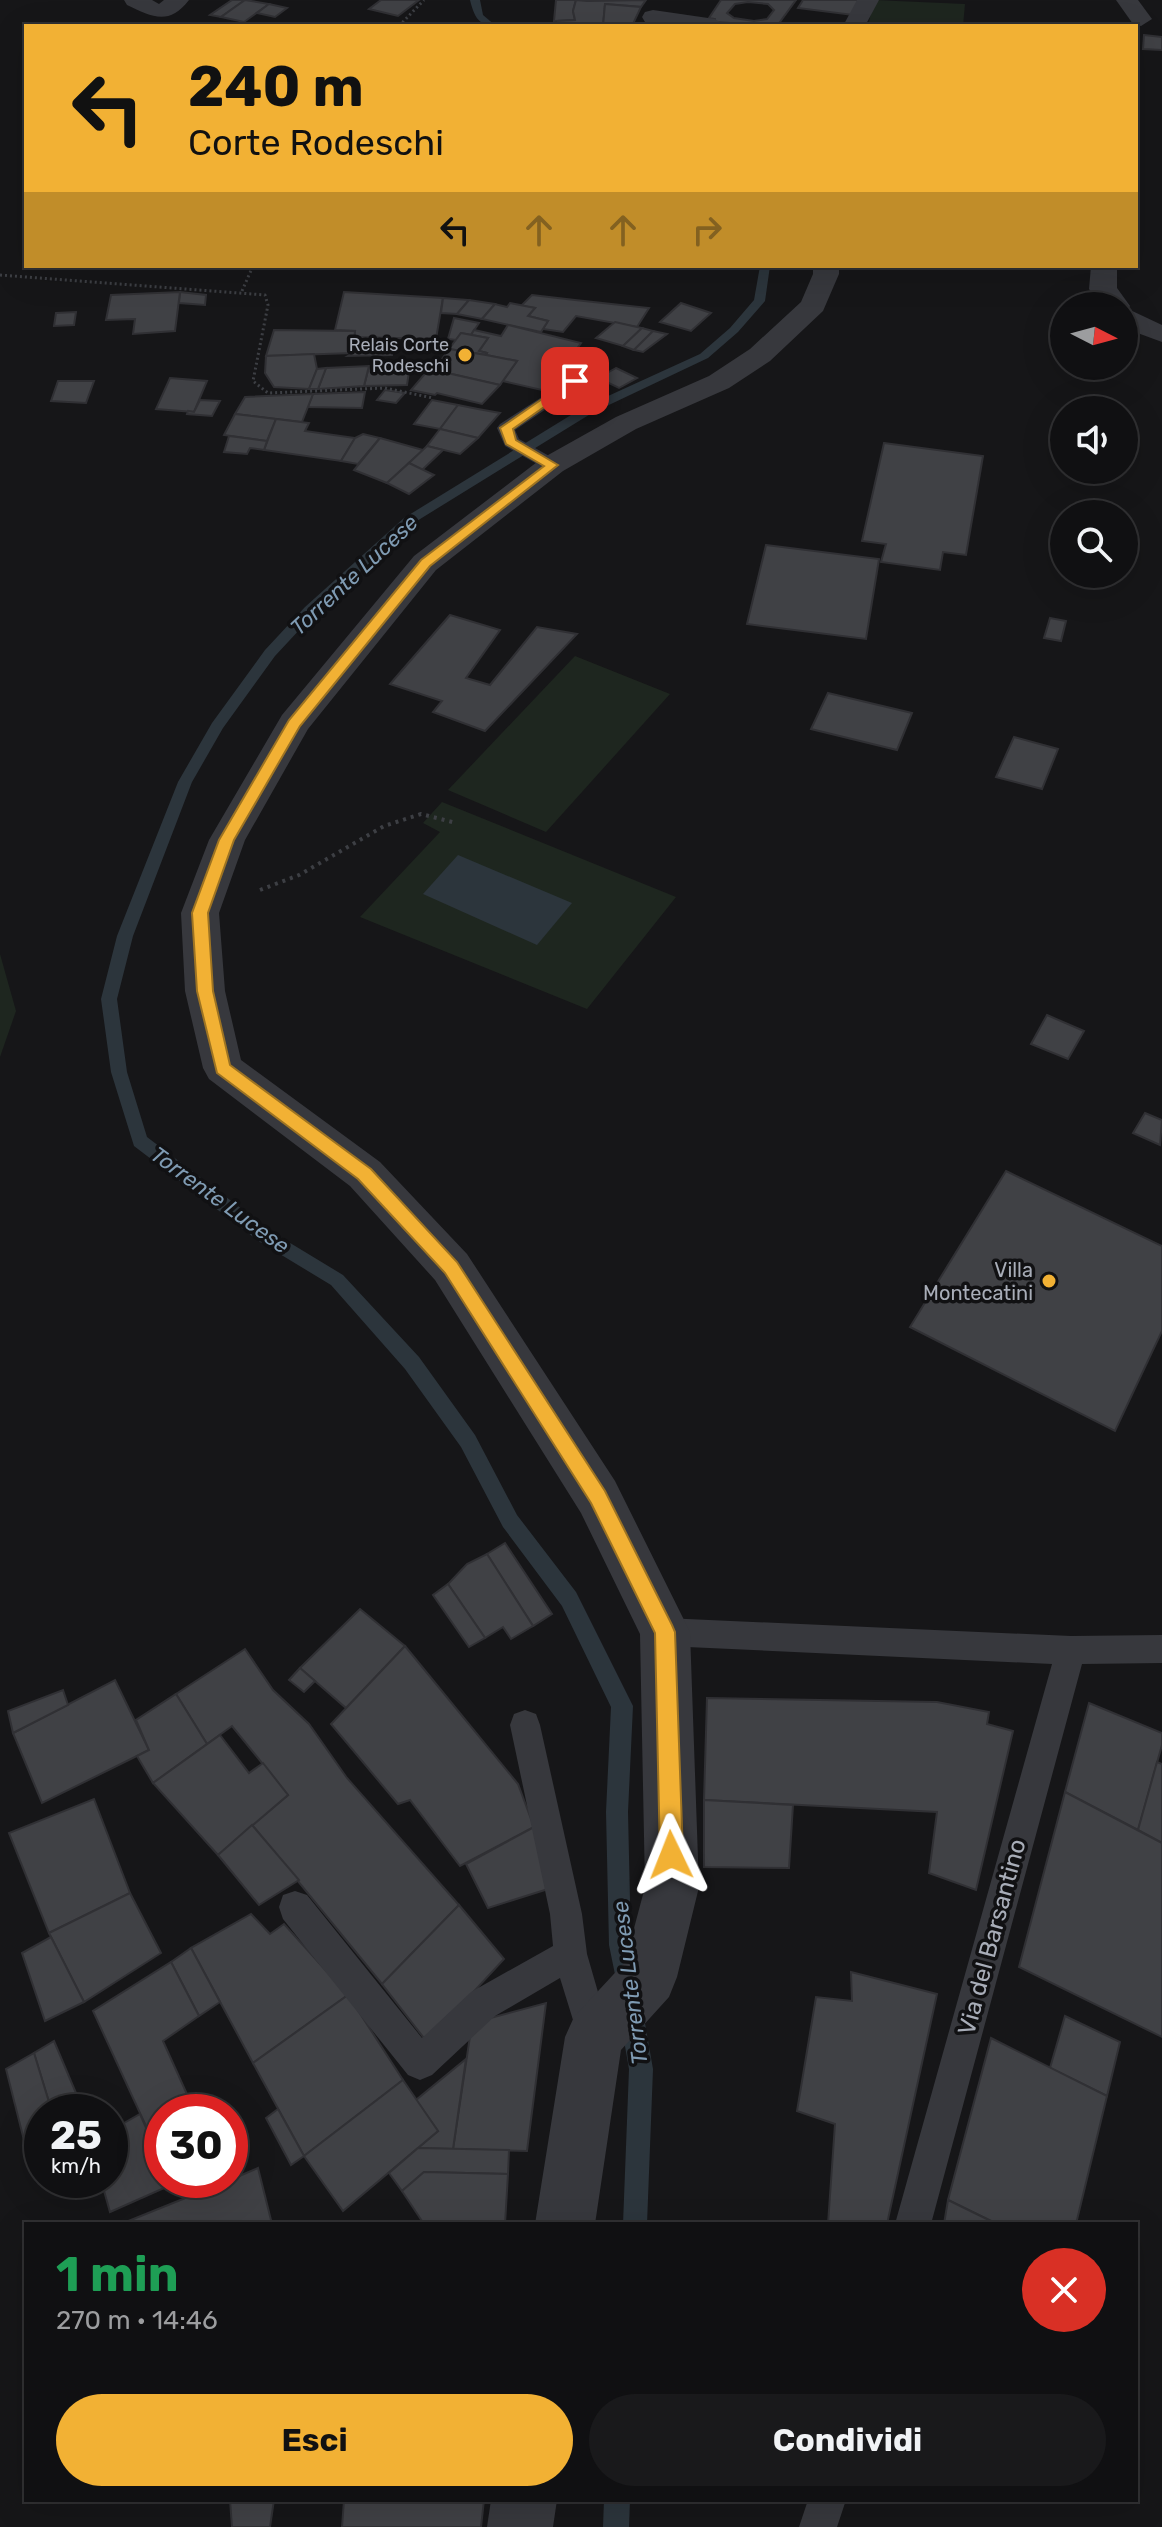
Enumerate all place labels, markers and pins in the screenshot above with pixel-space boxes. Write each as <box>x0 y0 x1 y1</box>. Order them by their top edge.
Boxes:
place label: Relais Corte Rodeschi <box>349 334 449 377</box>
marker: Relais Corte Rodeschi <box>456 346 474 364</box>
pin <box>541 347 609 415</box>
place label: Villa Montecatini <box>923 1258 1033 1305</box>
marker: Villa Montecatini <box>1040 1272 1058 1290</box>

